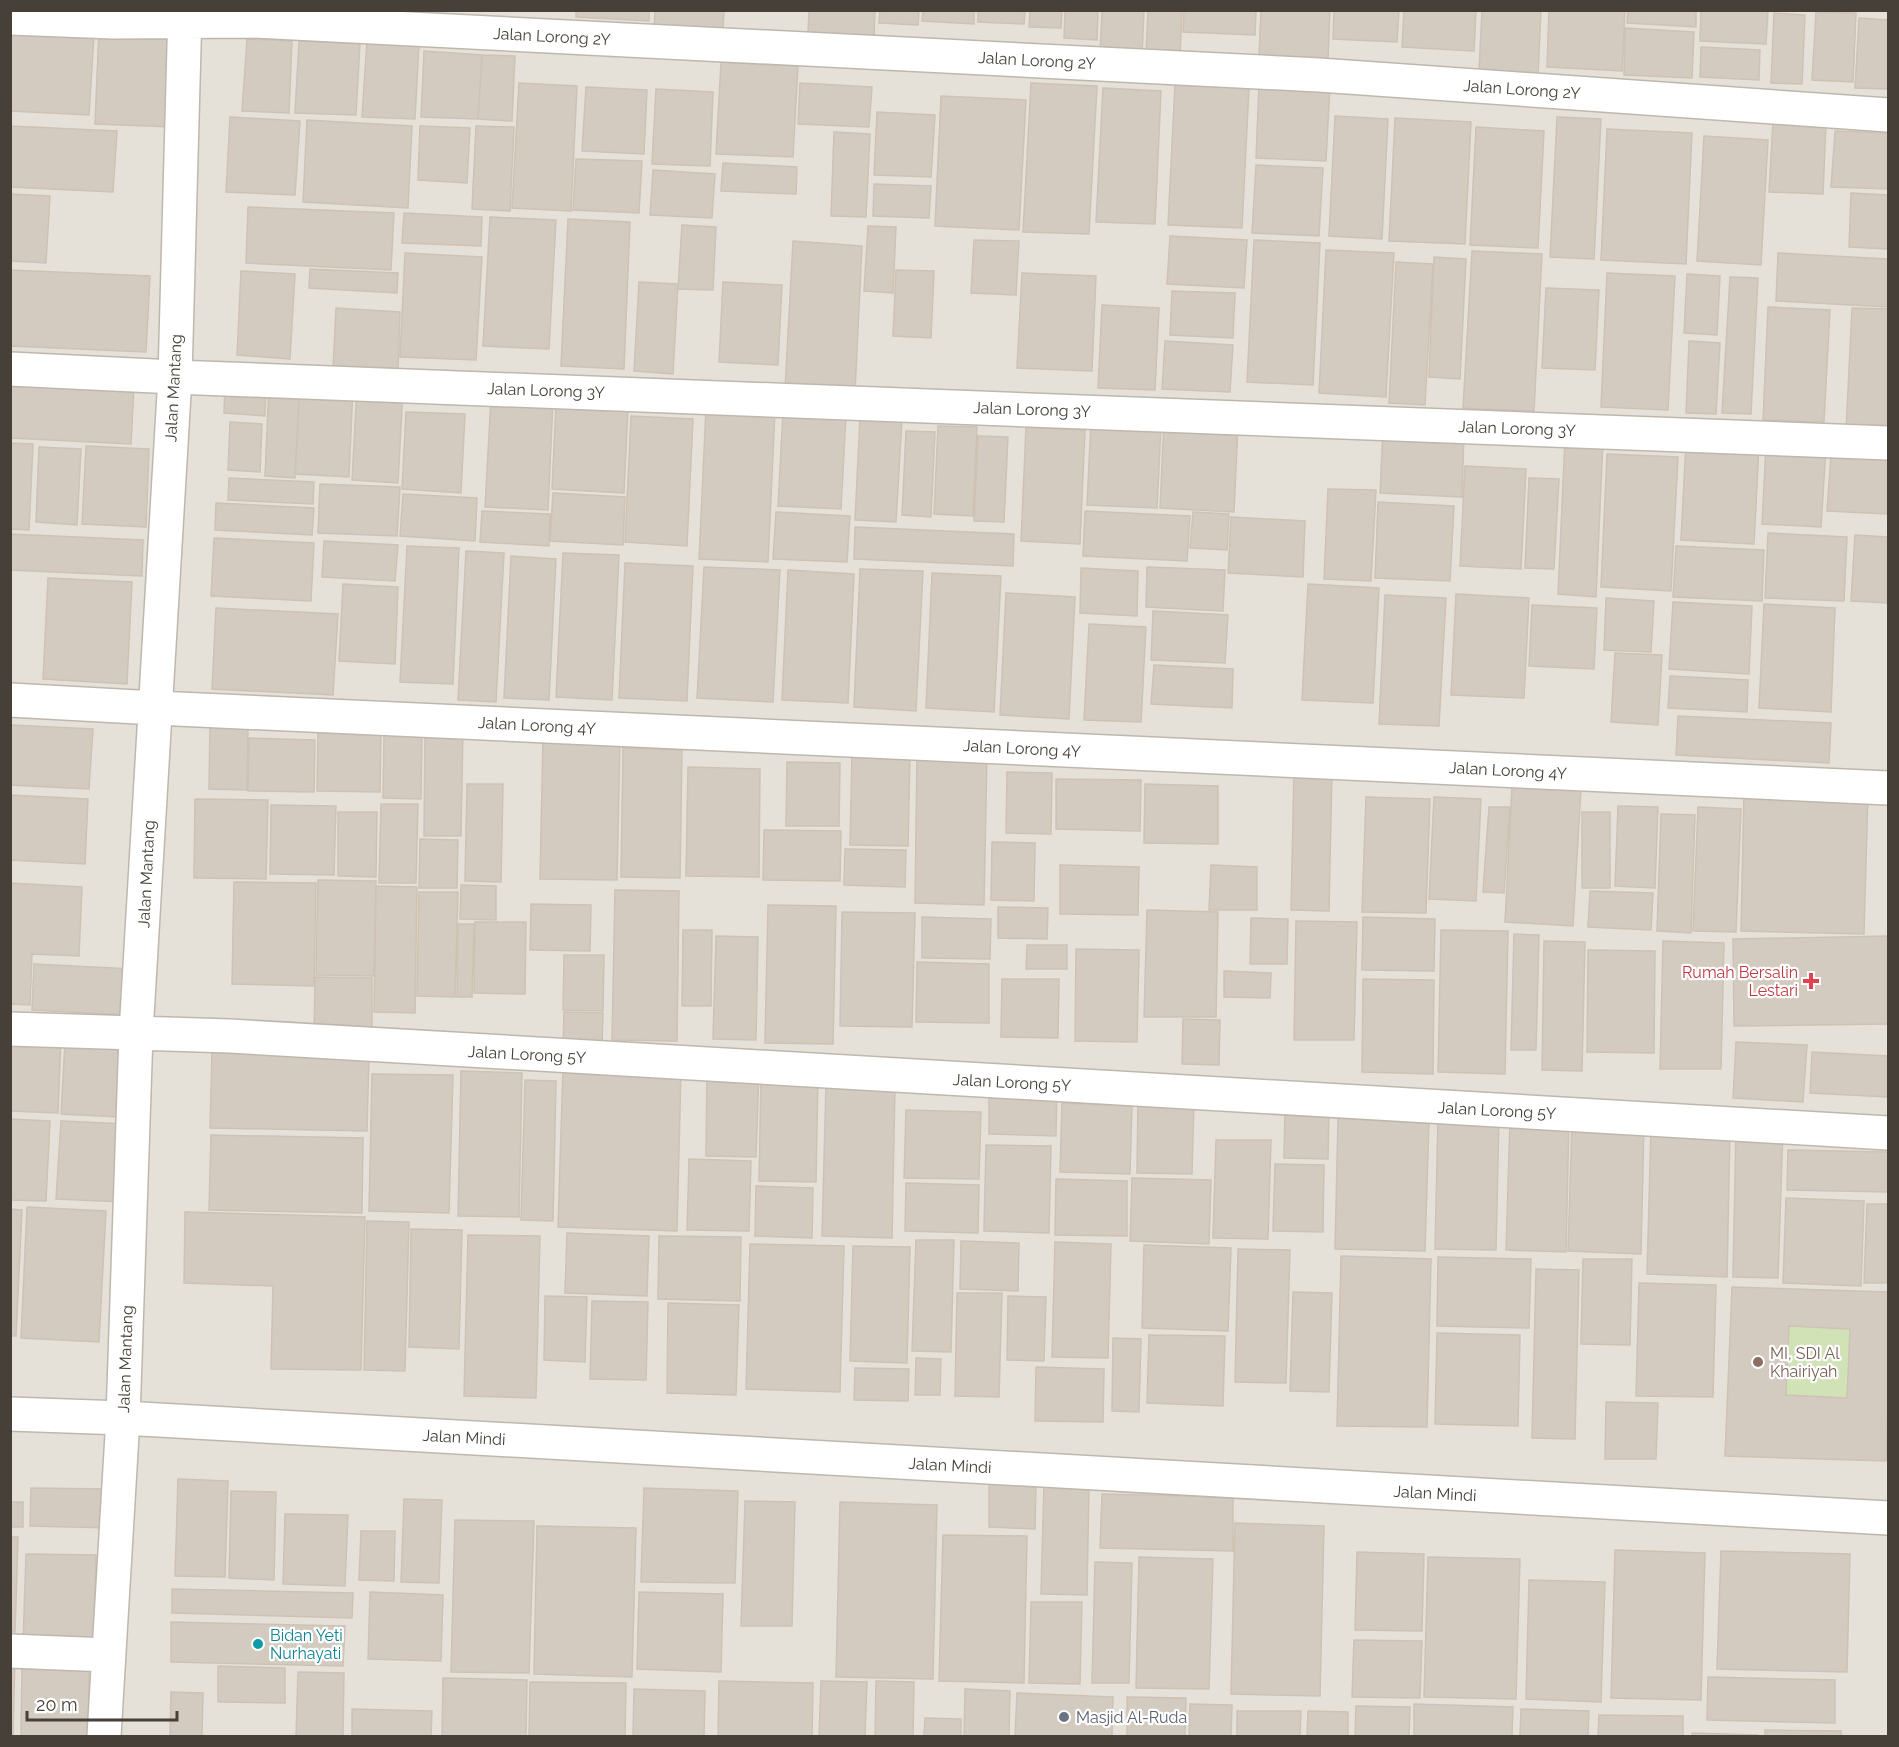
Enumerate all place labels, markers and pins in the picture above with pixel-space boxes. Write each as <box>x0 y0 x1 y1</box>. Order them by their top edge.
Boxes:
place label: Rumah Bersalin Lestari <box>1682 963 1798 1000</box>
marker: Rumah Bersalin Lestari <box>1802 972 1820 990</box>
place label: MI, SDI Al Khairiyah <box>1770 1344 1840 1381</box>
marker: MI, SDI Al Khairiyah <box>1751 1355 1765 1369</box>
place label: Bidan Yeti Nurhayati <box>270 1626 343 1663</box>
marker: Bidan Yeti Nurhayati <box>251 1637 265 1651</box>
place label: Masjid Al-Ruda <box>1076 1708 1187 1727</box>
marker: Masjid Al-Ruda <box>1057 1710 1071 1724</box>

